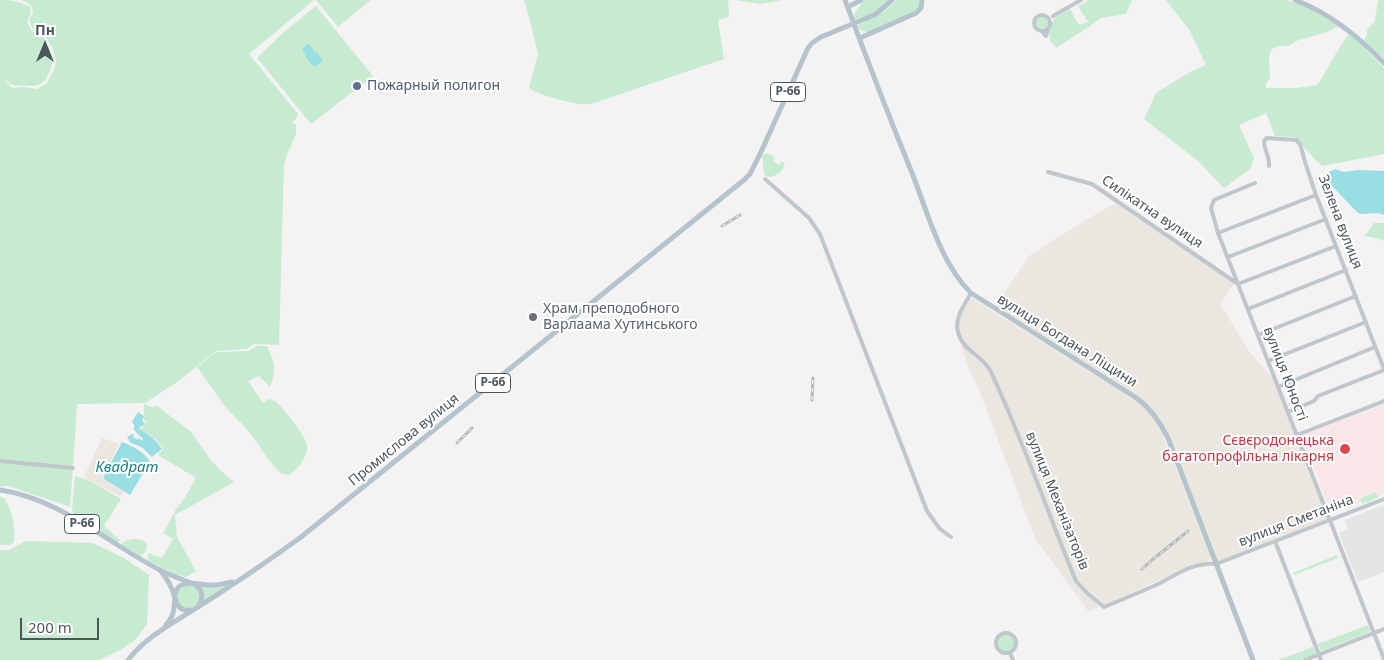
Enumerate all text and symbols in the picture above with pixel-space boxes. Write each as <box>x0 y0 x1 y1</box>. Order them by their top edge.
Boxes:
north arrow <box>20 20 70 70</box>
text: Пн <box>35 20 55 39</box>
place label: Пожарный полигон <box>367 78 500 94</box>
marker: Пожарный полигон <box>351 80 363 92</box>
road number: Р-66 <box>770 82 806 101</box>
street label: Силікатна вулиця <box>1098 172 1206 252</box>
street label: Зелена вулиця <box>1314 173 1366 271</box>
street label: вулиця Богдана Ліщини <box>994 291 1140 391</box>
place label: Храм преподобного Варлаама Хутинського <box>543 301 698 334</box>
marker: Храм преподобного Варлаама Хутинського <box>527 311 539 323</box>
street label: вулиця Юності <box>1259 325 1311 423</box>
road number: Р-66 <box>476 373 510 392</box>
street label: Промислова вулиця <box>345 390 463 490</box>
street label: вулиця Механізаторів <box>1022 429 1092 573</box>
place label: Сєвєродонецька багатопрофільна лікарня <box>1162 433 1334 466</box>
marker: Сєвєродонецька багатопрофільна лікарня <box>1338 442 1352 456</box>
water label: Квадрат <box>96 459 158 477</box>
street label: вулиця Сметаніна <box>1236 491 1356 551</box>
road number: Р-66 <box>64 514 100 534</box>
scale bar <box>22 608 101 640</box>
text: 200 m <box>28 617 72 637</box>

